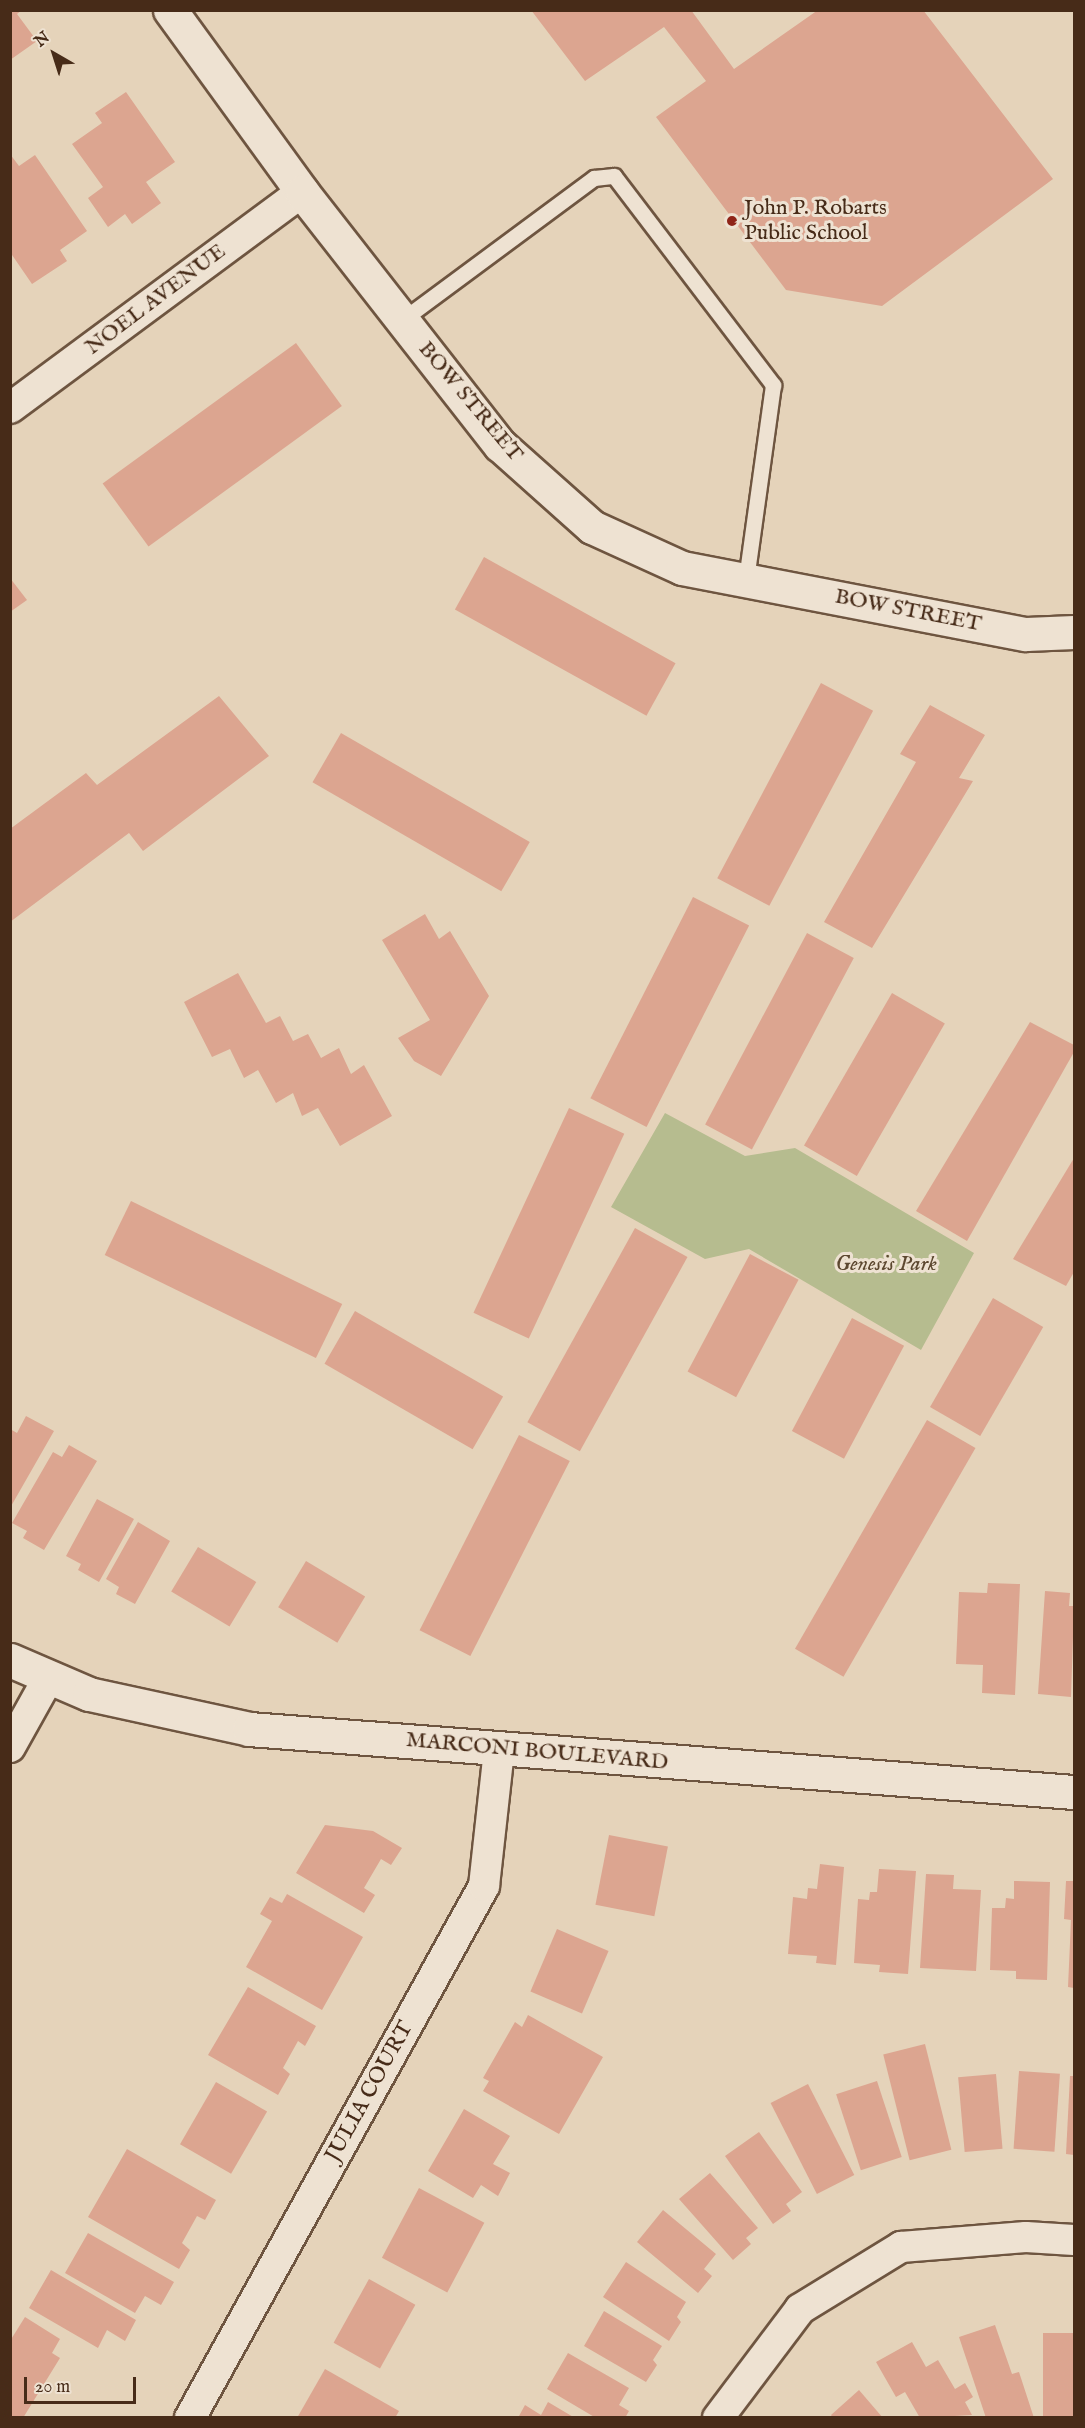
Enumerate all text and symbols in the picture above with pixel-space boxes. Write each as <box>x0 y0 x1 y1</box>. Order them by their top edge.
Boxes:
north arrow <box>24 24 84 84</box>
text: N <box>31 28 54 52</box>
place label: John P. Robarts Public School <box>744 195 887 246</box>
marker: John P. Robarts Public School <box>725 214 739 228</box>
street label: NOEL AVENUE <box>81 239 231 361</box>
street label: BOW STREET <box>412 337 528 467</box>
street label: BOW STREET <box>832 584 984 638</box>
park label: Genesis Park <box>835 1252 937 1278</box>
street label: MARCONI BOULEVARD <box>405 1727 669 1777</box>
street label: JULIA COURT <box>320 2017 420 2167</box>
scale bar <box>27 2365 140 2403</box>
text: 20 m <box>35 2376 70 2399</box>

